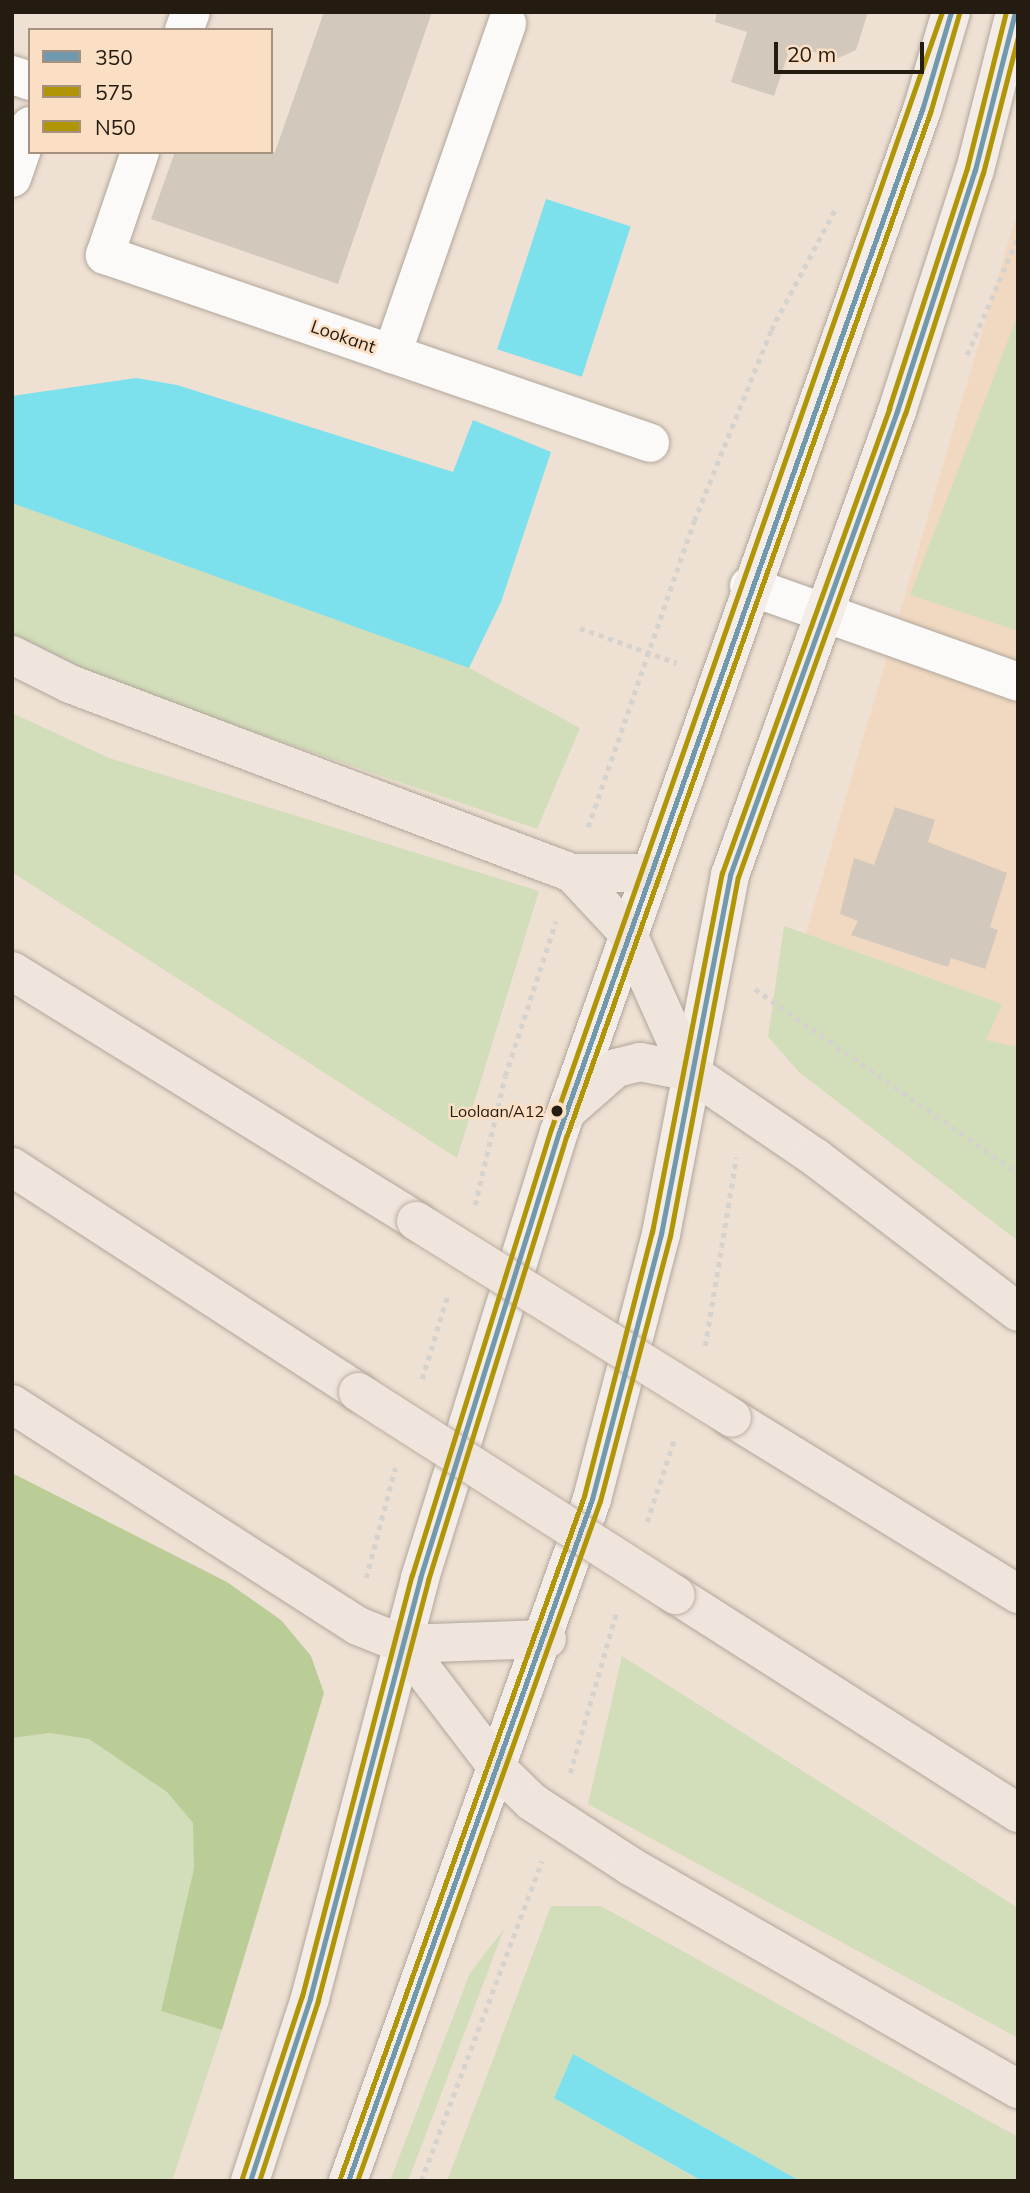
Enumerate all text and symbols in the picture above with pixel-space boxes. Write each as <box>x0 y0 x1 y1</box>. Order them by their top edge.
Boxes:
legend <box>28 28 273 154</box>
scale bar <box>778 28 928 72</box>
text: 20 m <box>787 41 836 67</box>
text: 350 <box>95 44 133 70</box>
text: 575 <box>95 79 133 105</box>
text: N50 <box>95 114 136 140</box>
street label: Lookant <box>308 316 378 358</box>
place label: Loolaan/A12 <box>449 1101 544 1121</box>
marker: Loolaan/A12 <box>550 1104 564 1118</box>

